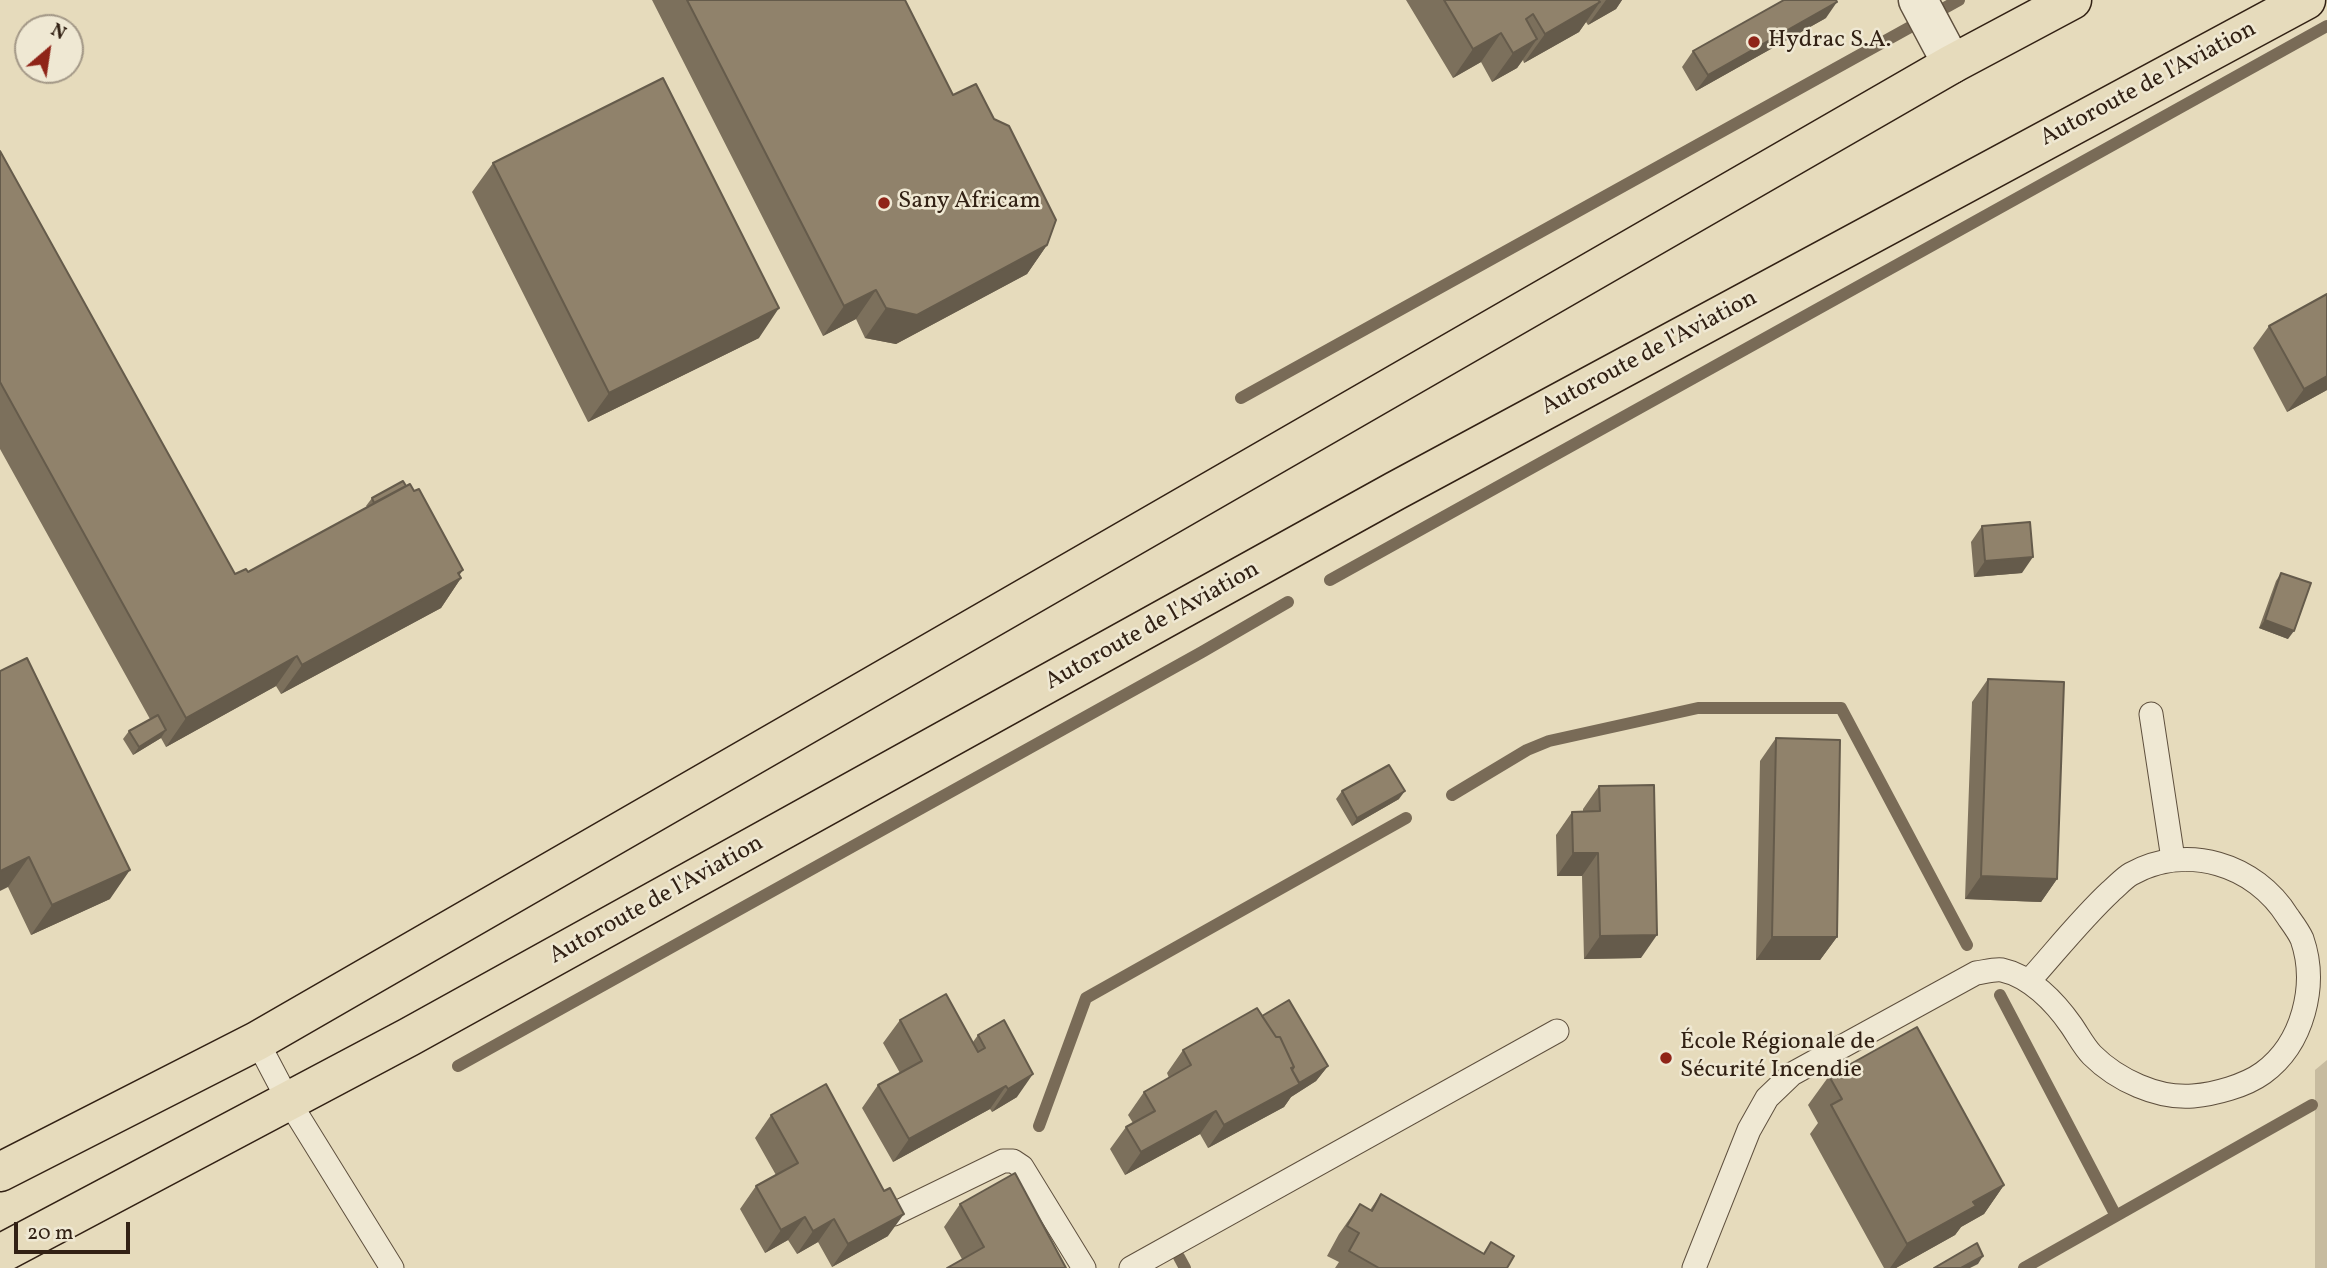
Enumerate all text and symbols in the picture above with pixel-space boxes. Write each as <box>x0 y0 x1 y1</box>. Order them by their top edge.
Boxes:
north arrow <box>14 14 84 84</box>
street label: Autoroute de l'Aviation <box>2036 16 2262 154</box>
text: N <box>46 18 71 47</box>
place label: Hydrac S.A. <box>1768 28 1891 56</box>
marker: Hydrac S.A. <box>1746 34 1762 50</box>
place label: Sany Africam <box>898 189 1041 217</box>
marker: Sany Africam <box>876 195 892 211</box>
street label: Autoroute de l'Aviation <box>1537 285 1763 423</box>
street label: Autoroute de l'Aviation <box>1041 556 1265 698</box>
street label: Autoroute de l'Aviation <box>545 830 769 972</box>
place label: École Régionale de Sécurité Incendie <box>1680 1030 1875 1086</box>
marker: École Régionale de Sécurité Incendie <box>1658 1050 1674 1066</box>
scale bar <box>18 1208 133 1252</box>
text: 20 m <box>27 1219 73 1248</box>

